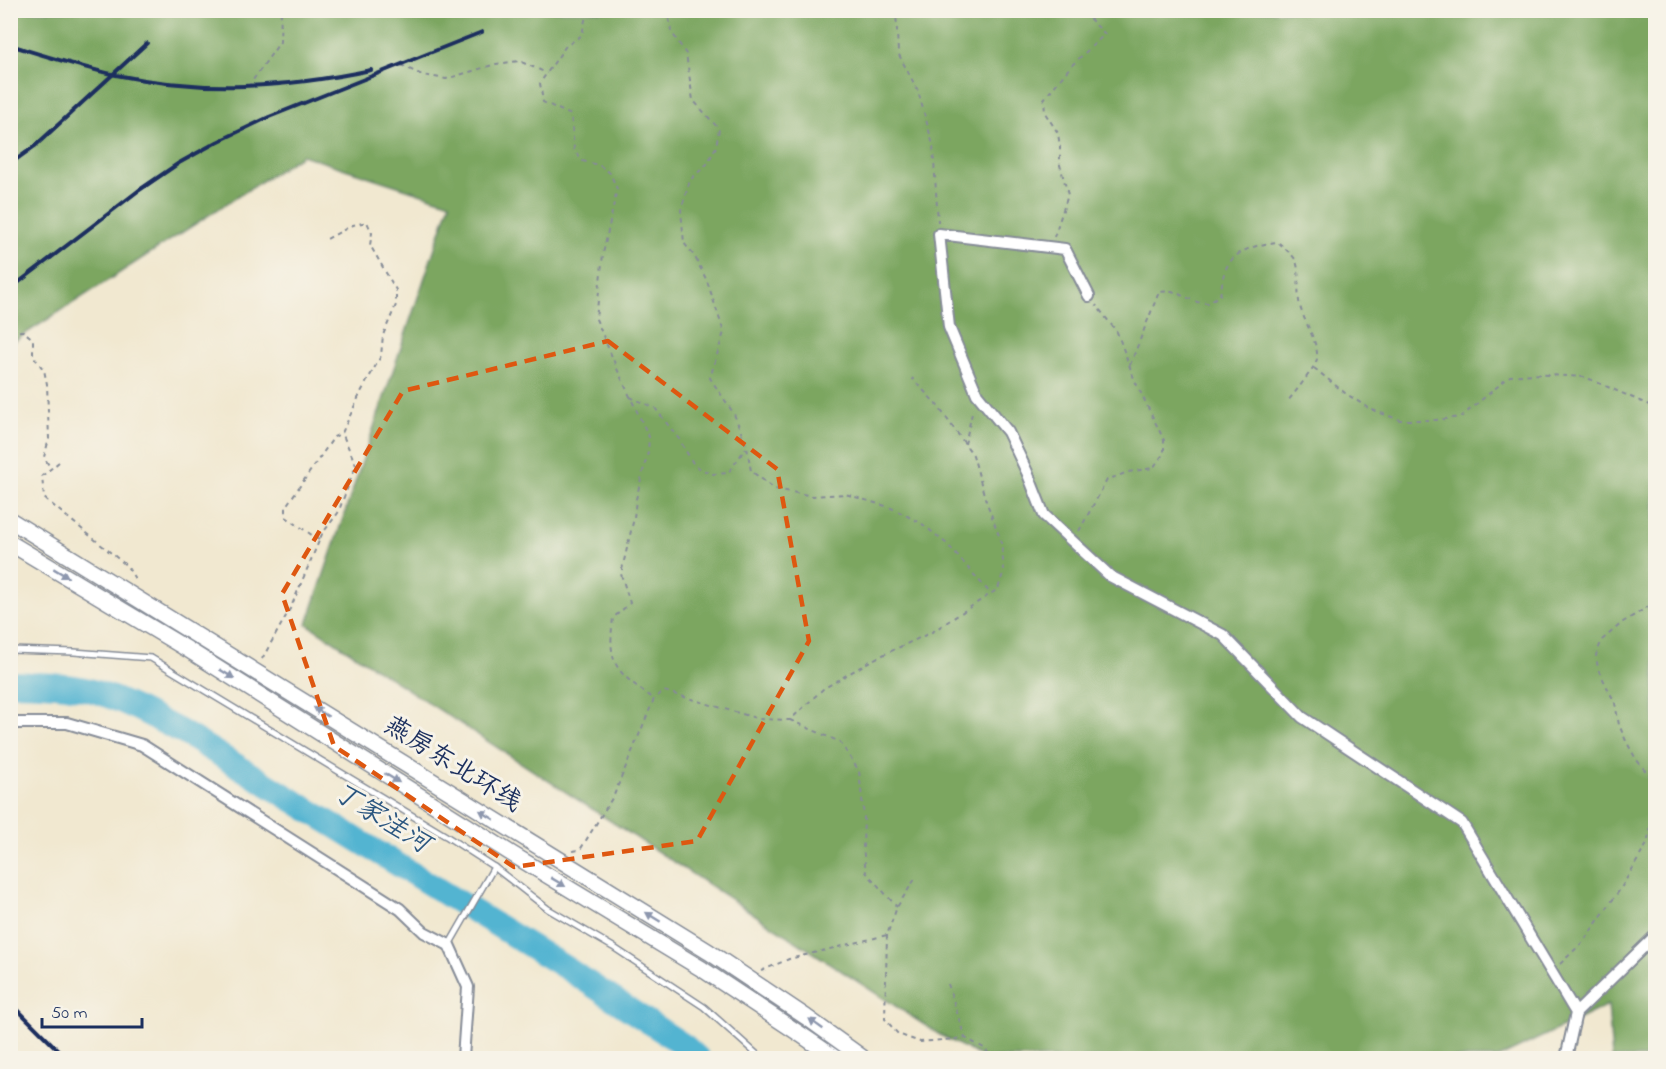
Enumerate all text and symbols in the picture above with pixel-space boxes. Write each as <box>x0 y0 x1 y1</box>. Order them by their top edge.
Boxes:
one-way arrow <box>53 568 69 579</box>
one-way arrow <box>219 669 235 680</box>
one-way arrow <box>313 707 329 718</box>
street label: 燕房东北环线 <box>376 708 528 822</box>
one-way arrow <box>384 773 400 784</box>
water label: 丁家洼河 <box>325 774 441 866</box>
one-way arrow <box>479 809 495 820</box>
one-way arrow <box>550 876 566 887</box>
one-way arrow <box>644 912 661 923</box>
scale bar <box>42 991 142 1029</box>
text: 50 m <box>51 1001 88 1027</box>
one-way arrow <box>808 1018 824 1030</box>

